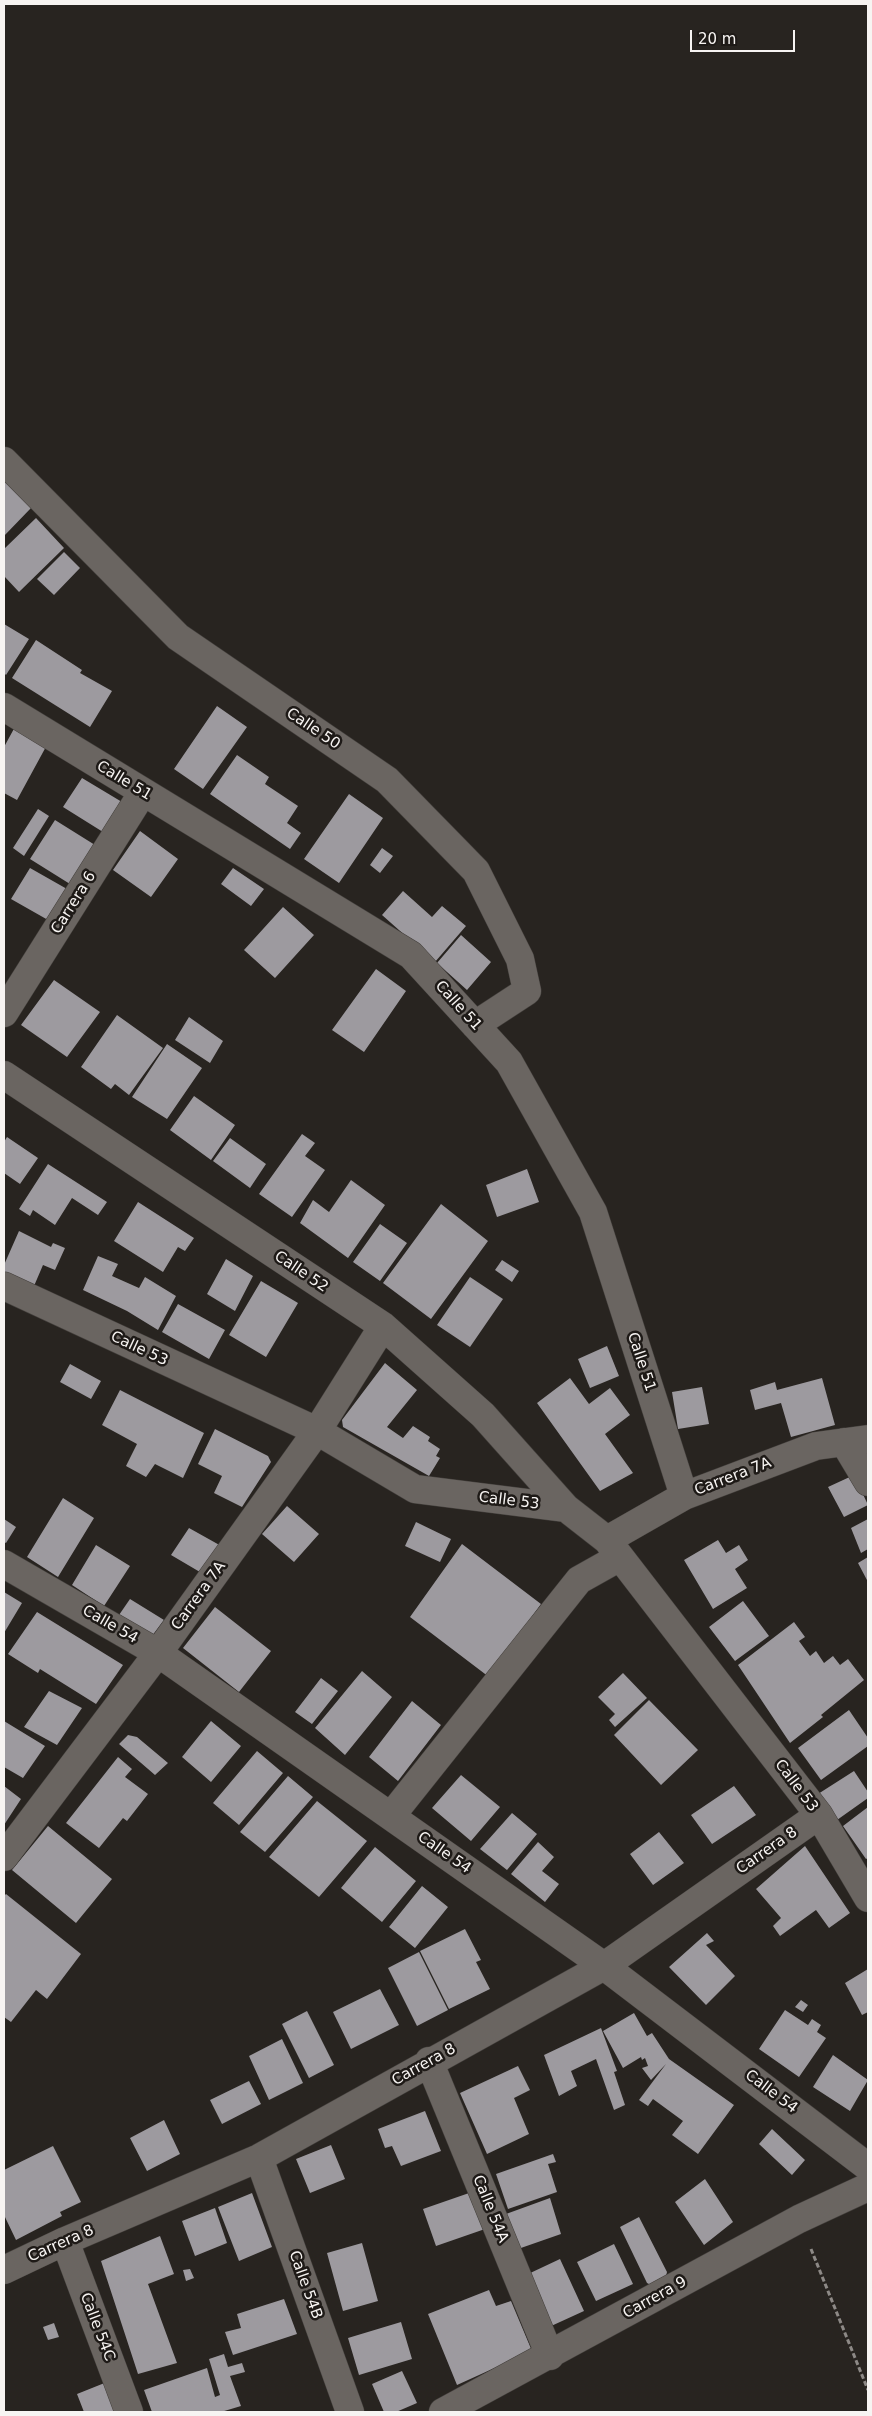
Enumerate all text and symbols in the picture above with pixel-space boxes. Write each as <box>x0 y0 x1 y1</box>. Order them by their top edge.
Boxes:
scale bar <box>692 20 797 52</box>
text: 20 m <box>698 30 736 48</box>
street label: Calle 50 <box>283 704 343 754</box>
street label: Calle 51 <box>93 758 155 804</box>
street label: Carrera 6 <box>48 868 100 938</box>
street label: Calle 51 <box>431 977 485 1035</box>
street label: Calle 52 <box>271 1247 331 1297</box>
street label: Calle 53 <box>108 1328 170 1370</box>
street label: Calle 51 <box>623 1330 659 1394</box>
street label: Carrera 7A <box>692 1454 774 1500</box>
street label: Calle 53 <box>478 1488 540 1514</box>
street label: Carrera 7A <box>168 1558 230 1634</box>
street label: Calle 54 <box>79 1602 141 1648</box>
street label: Calle 53 <box>770 1756 822 1816</box>
street label: Carrera 8 <box>733 1823 801 1879</box>
street label: Calle 54 <box>414 1828 474 1878</box>
street label: Carrera 8 <box>389 2040 459 2090</box>
street label: Calle 54 <box>741 2066 801 2118</box>
street label: Calle 54A <box>468 2173 512 2245</box>
street label: Carrera 8 <box>25 2221 97 2267</box>
street label: Calle 54B <box>284 2248 326 2322</box>
street label: Carrera 9 <box>620 2273 690 2323</box>
street label: Calle 54C <box>76 2290 118 2364</box>

